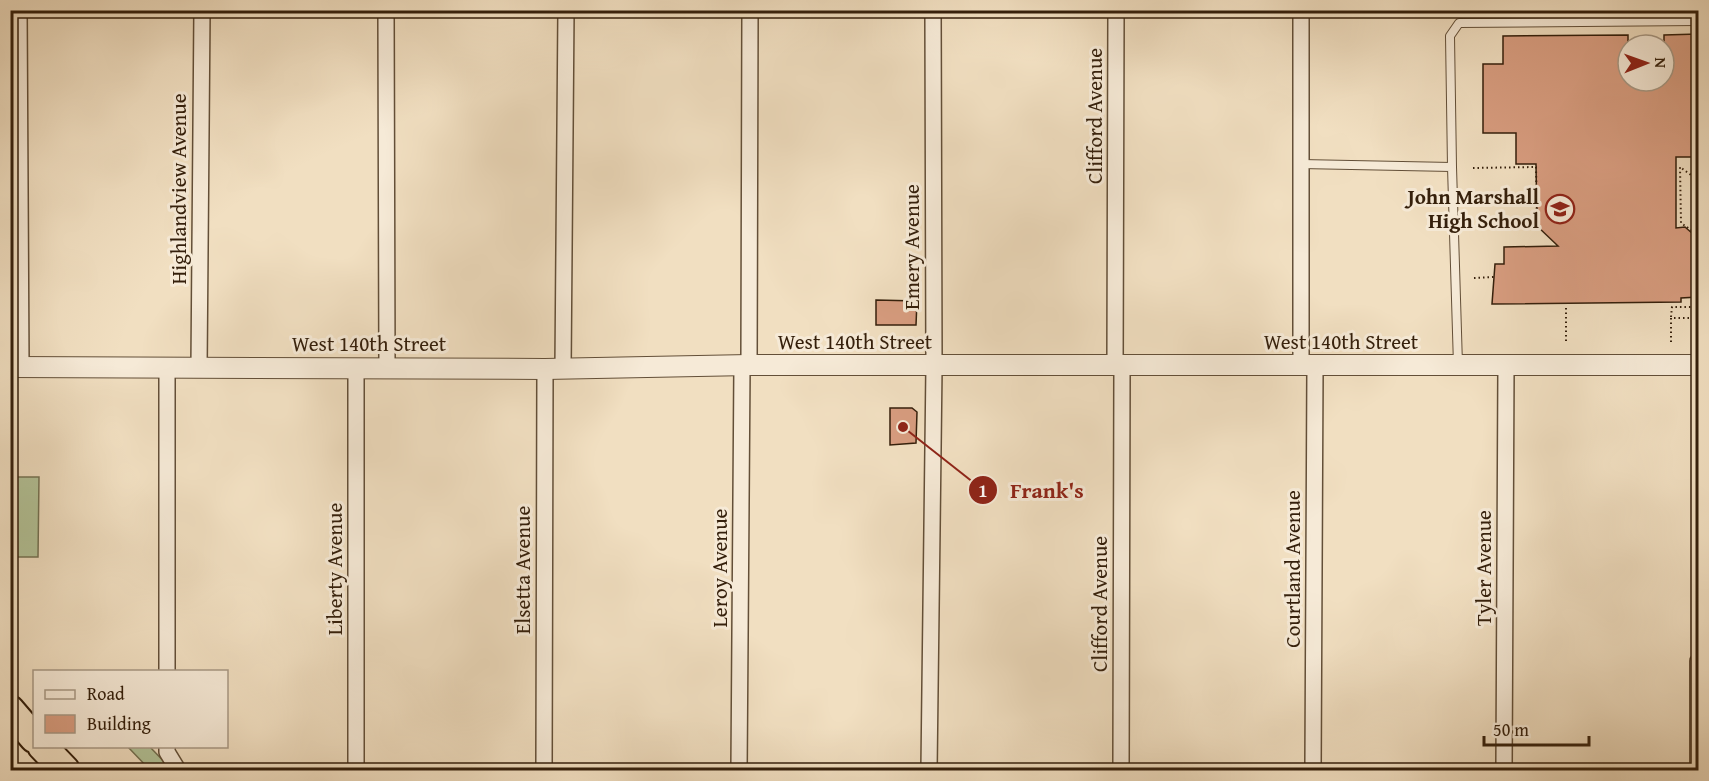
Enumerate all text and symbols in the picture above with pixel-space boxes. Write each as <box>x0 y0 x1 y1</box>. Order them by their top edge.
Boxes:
north arrow <box>1616 33 1676 93</box>
street label: Clifford Avenue <box>1079 48 1110 184</box>
text: N <box>1649 57 1673 69</box>
street label: Highlandview Avenue <box>163 93 194 285</box>
place label: John Marshall High School <box>1404 181 1539 236</box>
street label: Emery Avenue <box>896 184 927 310</box>
school or university icon: John Marshall High School <box>1544 193 1576 225</box>
street label: West 140th Street <box>778 326 933 357</box>
street label: West 140th Street <box>1264 326 1419 357</box>
street label: West 140th Street <box>292 328 447 359</box>
callout: Frank's <box>968 470 1096 510</box>
text: Frank's <box>1010 474 1084 506</box>
text: 1 <box>978 477 988 504</box>
street label: Courtland Avenue <box>1277 490 1308 648</box>
street label: Liberty Avenue <box>319 503 350 635</box>
street label: Elsetta Avenue <box>507 506 538 634</box>
street label: Leroy Avenue <box>704 508 735 627</box>
street label: Tyler Avenue <box>1468 510 1499 626</box>
street label: Clifford Avenue <box>1084 536 1115 672</box>
legend <box>33 670 228 748</box>
text: Road <box>87 680 125 707</box>
scale bar <box>1484 709 1589 747</box>
text: Building <box>87 710 151 737</box>
text: 50 m <box>1493 716 1529 743</box>

